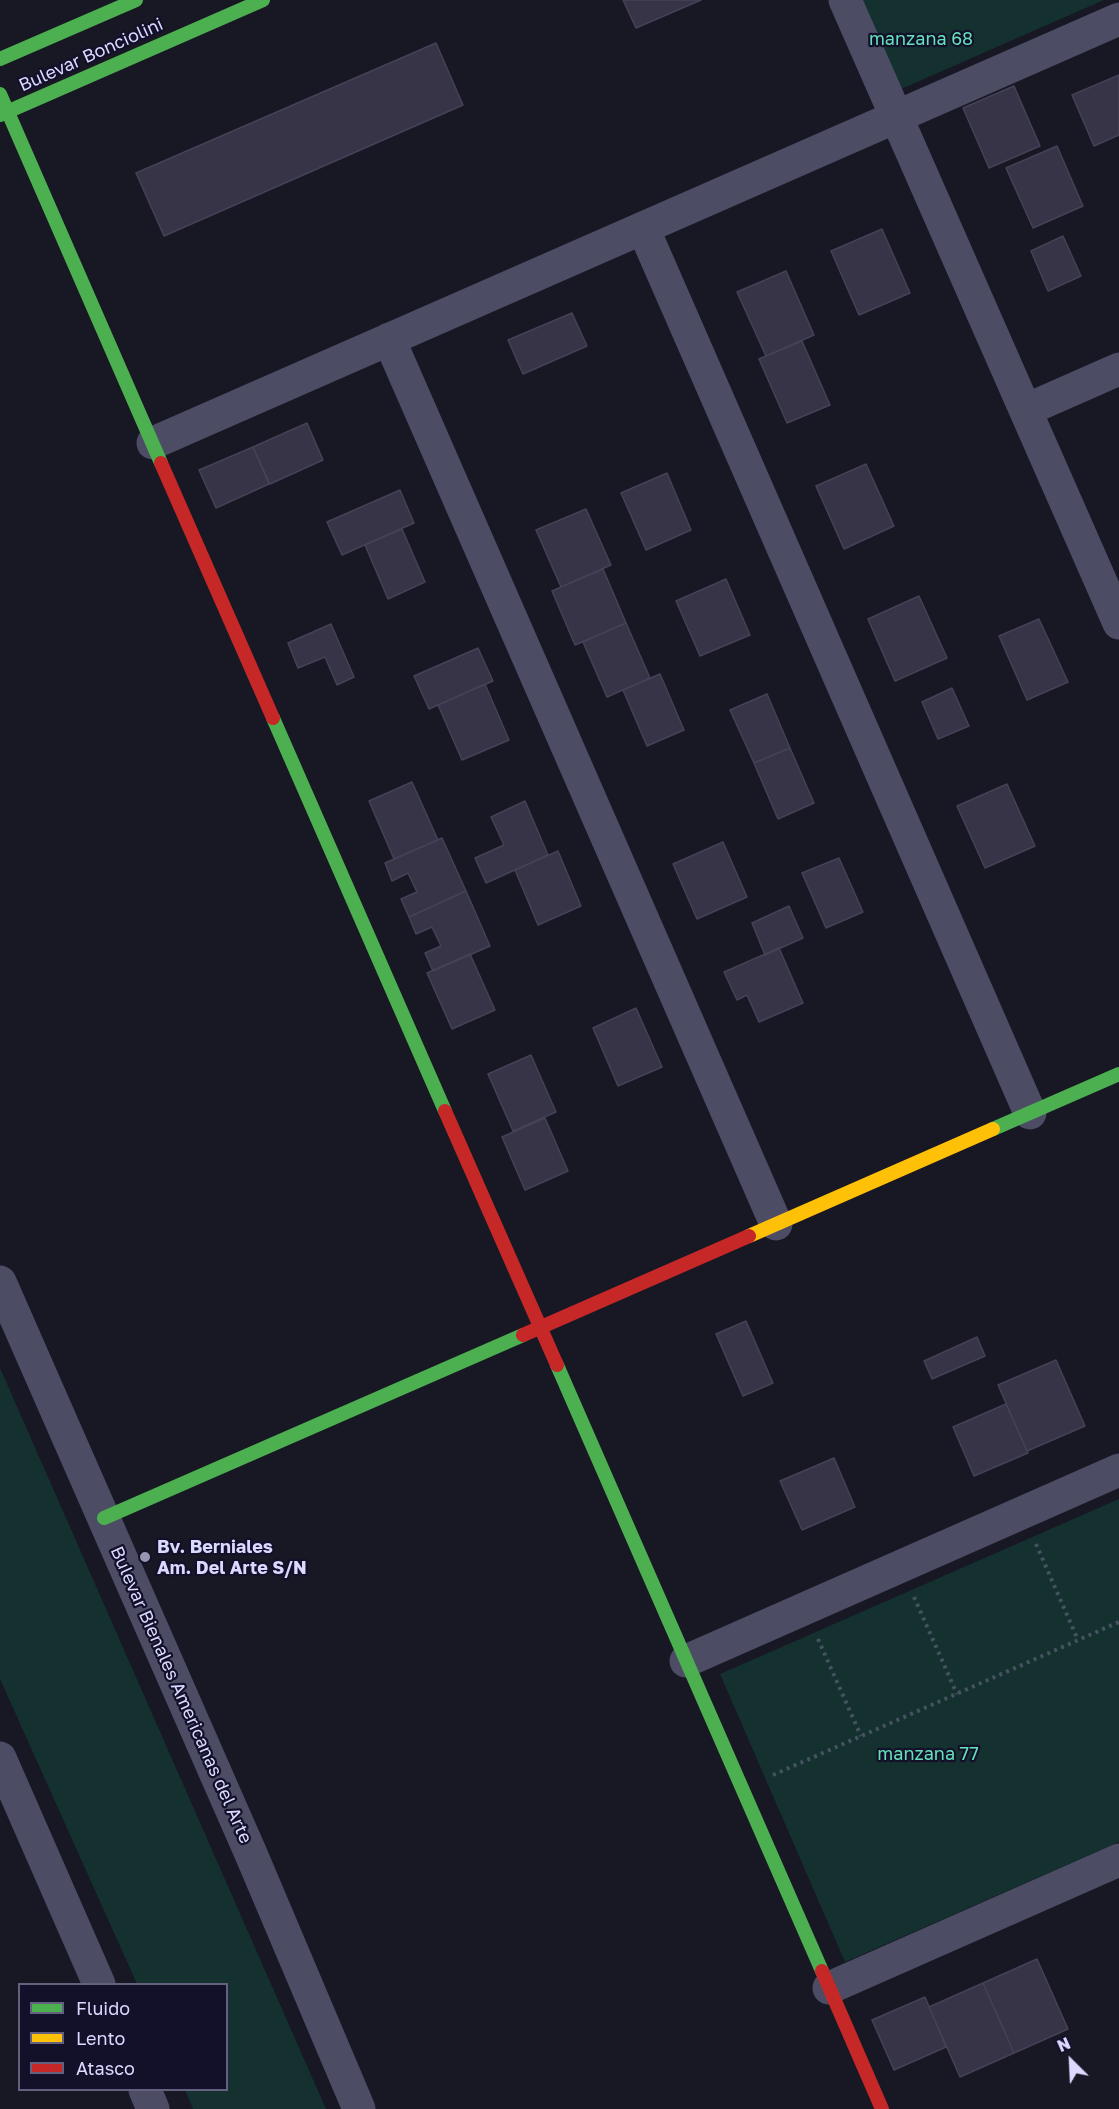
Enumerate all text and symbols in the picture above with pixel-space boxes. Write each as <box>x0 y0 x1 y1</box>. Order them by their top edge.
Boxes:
street label: Bulevar Bonciolini <box>15 13 167 97</box>
park label: manzana 68 <box>869 28 973 50</box>
place label: Bv. Berniales Am. Del Arte S/N <box>157 1536 307 1578</box>
street label: Bulevar Bienales Americanas del Arte <box>105 1543 257 1847</box>
marker: Bv. Berniales Am. Del Arte S/N <box>138 1550 152 1564</box>
park label: manzana 77 <box>877 1743 979 1765</box>
legend <box>18 1983 228 2091</box>
text: Fluido <box>76 1997 130 2019</box>
text: Lento <box>76 2027 125 2049</box>
north arrow <box>1041 2031 1101 2091</box>
text: N <box>1054 2033 1073 2056</box>
text: Atasco <box>76 2057 135 2079</box>

